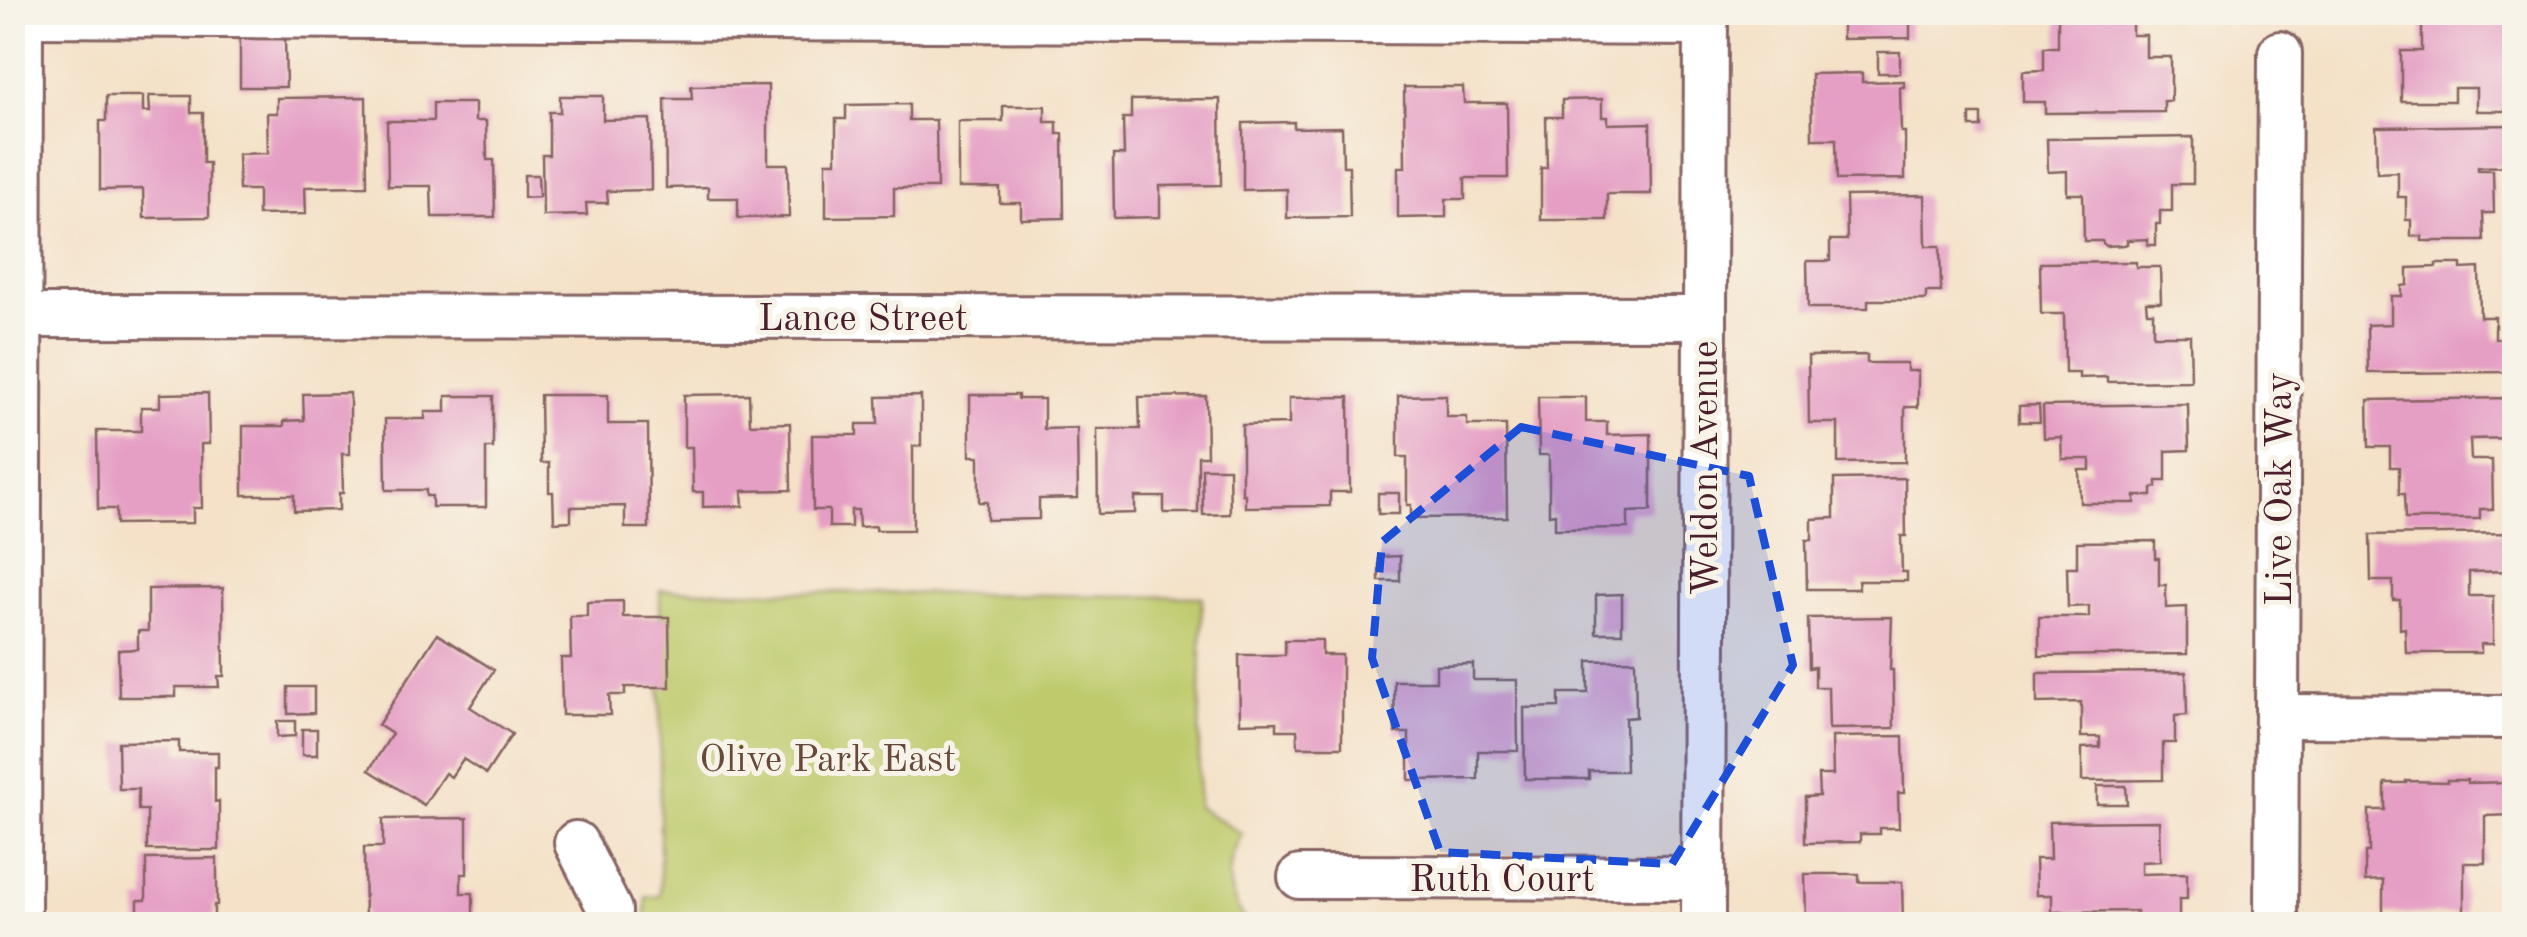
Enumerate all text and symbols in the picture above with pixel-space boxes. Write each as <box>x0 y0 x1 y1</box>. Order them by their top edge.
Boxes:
street label: Lance Street <box>758 301 968 339</box>
street label: Weldon Avenue <box>1688 340 1726 596</box>
street label: Live Oak Way <box>2262 372 2300 606</box>
park label: Olive Park East <box>699 742 957 780</box>
street label: Ruth Court <box>1409 862 1595 900</box>

